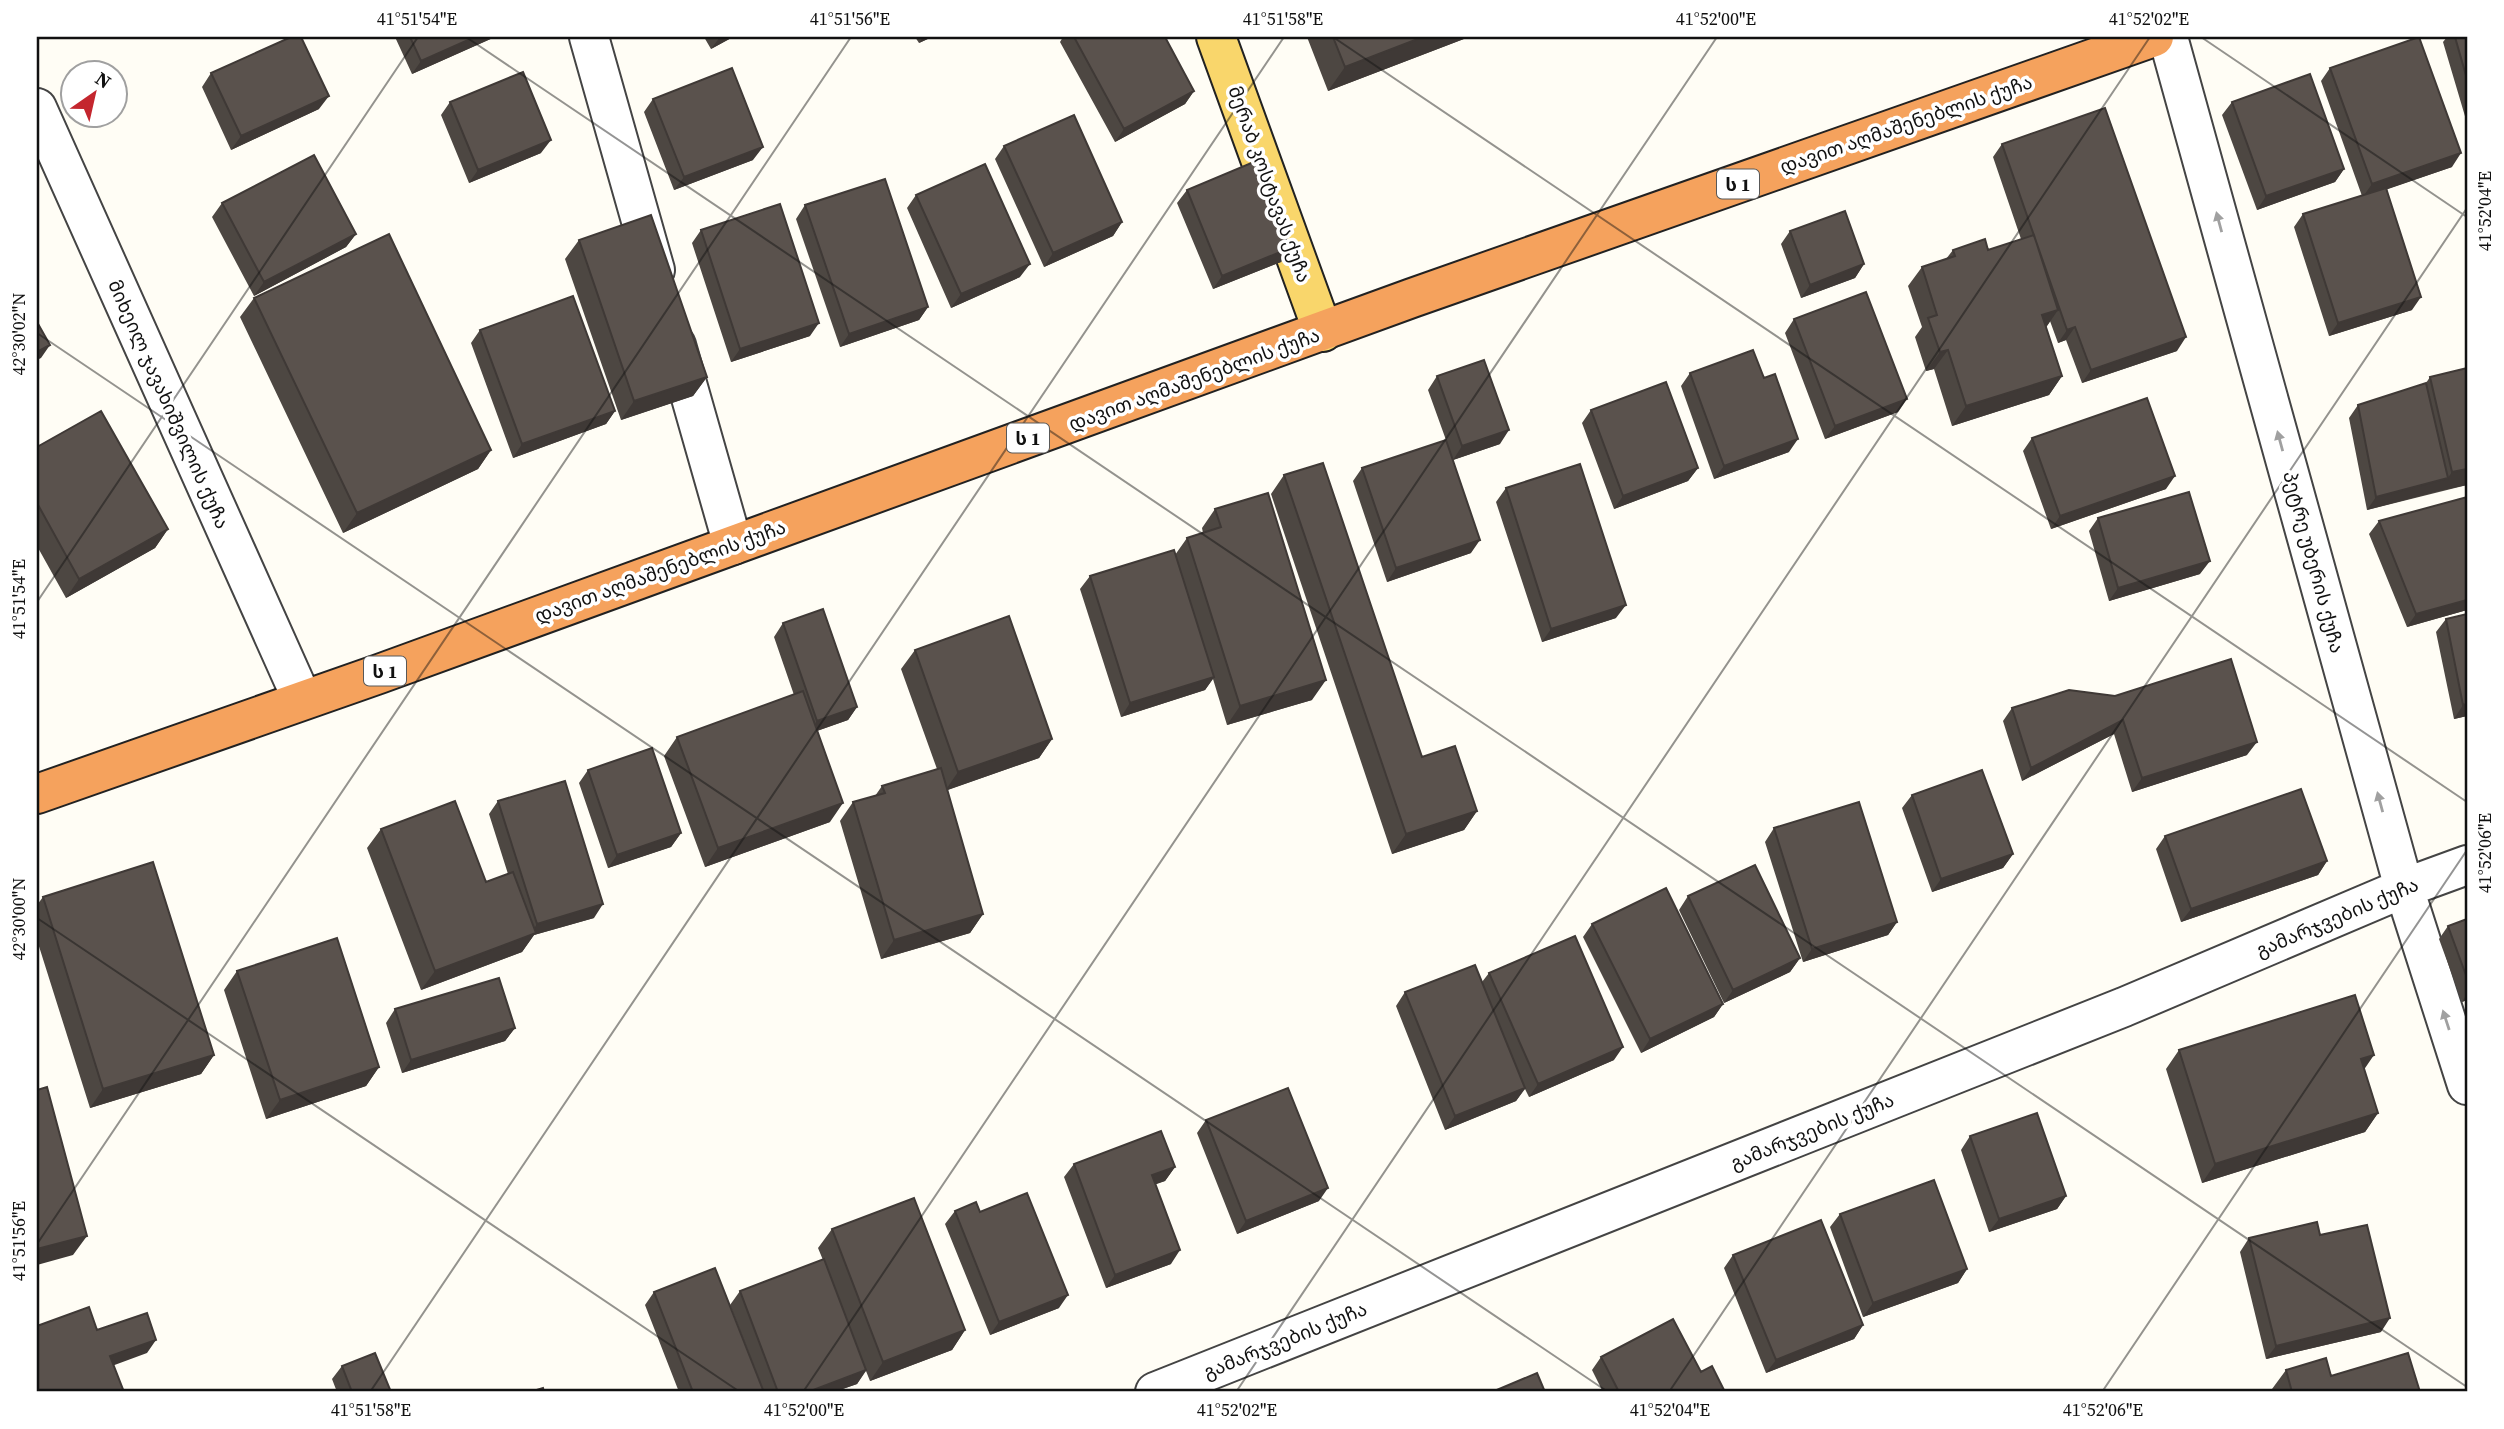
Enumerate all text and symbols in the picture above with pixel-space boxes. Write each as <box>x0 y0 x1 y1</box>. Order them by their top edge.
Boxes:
text: 41°51'54"E <box>377 6 457 31</box>
text: 41°51'56"E <box>810 6 890 31</box>
text: 41°51'58"E <box>1243 6 1323 31</box>
text: 41°52'00"E <box>1676 6 1756 31</box>
text: 41°52'02"E <box>2109 6 2189 31</box>
north arrow <box>60 60 130 130</box>
text: N <box>90 65 117 95</box>
street label: დავით აღმაშენებლის ქუჩა <box>1776 69 2036 179</box>
street label: მერაბ კოსტავას ქუჩა <box>1222 82 1318 286</box>
road number: ს 1 <box>1717 169 1759 198</box>
text: 41°52'04"E <box>2472 171 2497 251</box>
one-way arrow <box>2214 211 2224 232</box>
street label: მიხეილ ჯავახიშვილის ქუჩა <box>102 275 236 533</box>
text: 42°30'02"N <box>6 293 31 375</box>
street label: დავით აღმაშენებლის ქუჩა <box>1065 321 1323 437</box>
road number: ს 1 <box>1007 424 1049 452</box>
one-way arrow <box>2274 430 2285 452</box>
street label: პეტრე უბერის ქუჩა <box>2277 468 2351 656</box>
street label: დავით აღმაშენებლის ქუჩა <box>531 513 789 629</box>
text: 41°51'54"E <box>6 559 31 639</box>
road number: ს 1 <box>364 656 406 686</box>
one-way arrow <box>2374 791 2385 813</box>
text: 41°52'06"E <box>2472 813 2497 893</box>
street label: გამარჯვების ქუჩა <box>2252 871 2422 963</box>
text: 42°30'00"N <box>6 878 31 960</box>
one-way arrow <box>2441 1009 2451 1030</box>
street label: გამარჯვების ქუჩა <box>1726 1086 1898 1176</box>
text: 41°51'56"E <box>6 1201 31 1281</box>
street label: გამარჯვების ქუჩა <box>1199 1295 1371 1385</box>
text: 41°51'58"E <box>331 1397 411 1422</box>
text: 41°52'00"E <box>764 1397 844 1422</box>
text: 41°52'02"E <box>1197 1397 1277 1422</box>
text: 41°52'04"E <box>1630 1397 1710 1422</box>
text: 41°52'06"E <box>2063 1397 2143 1422</box>

